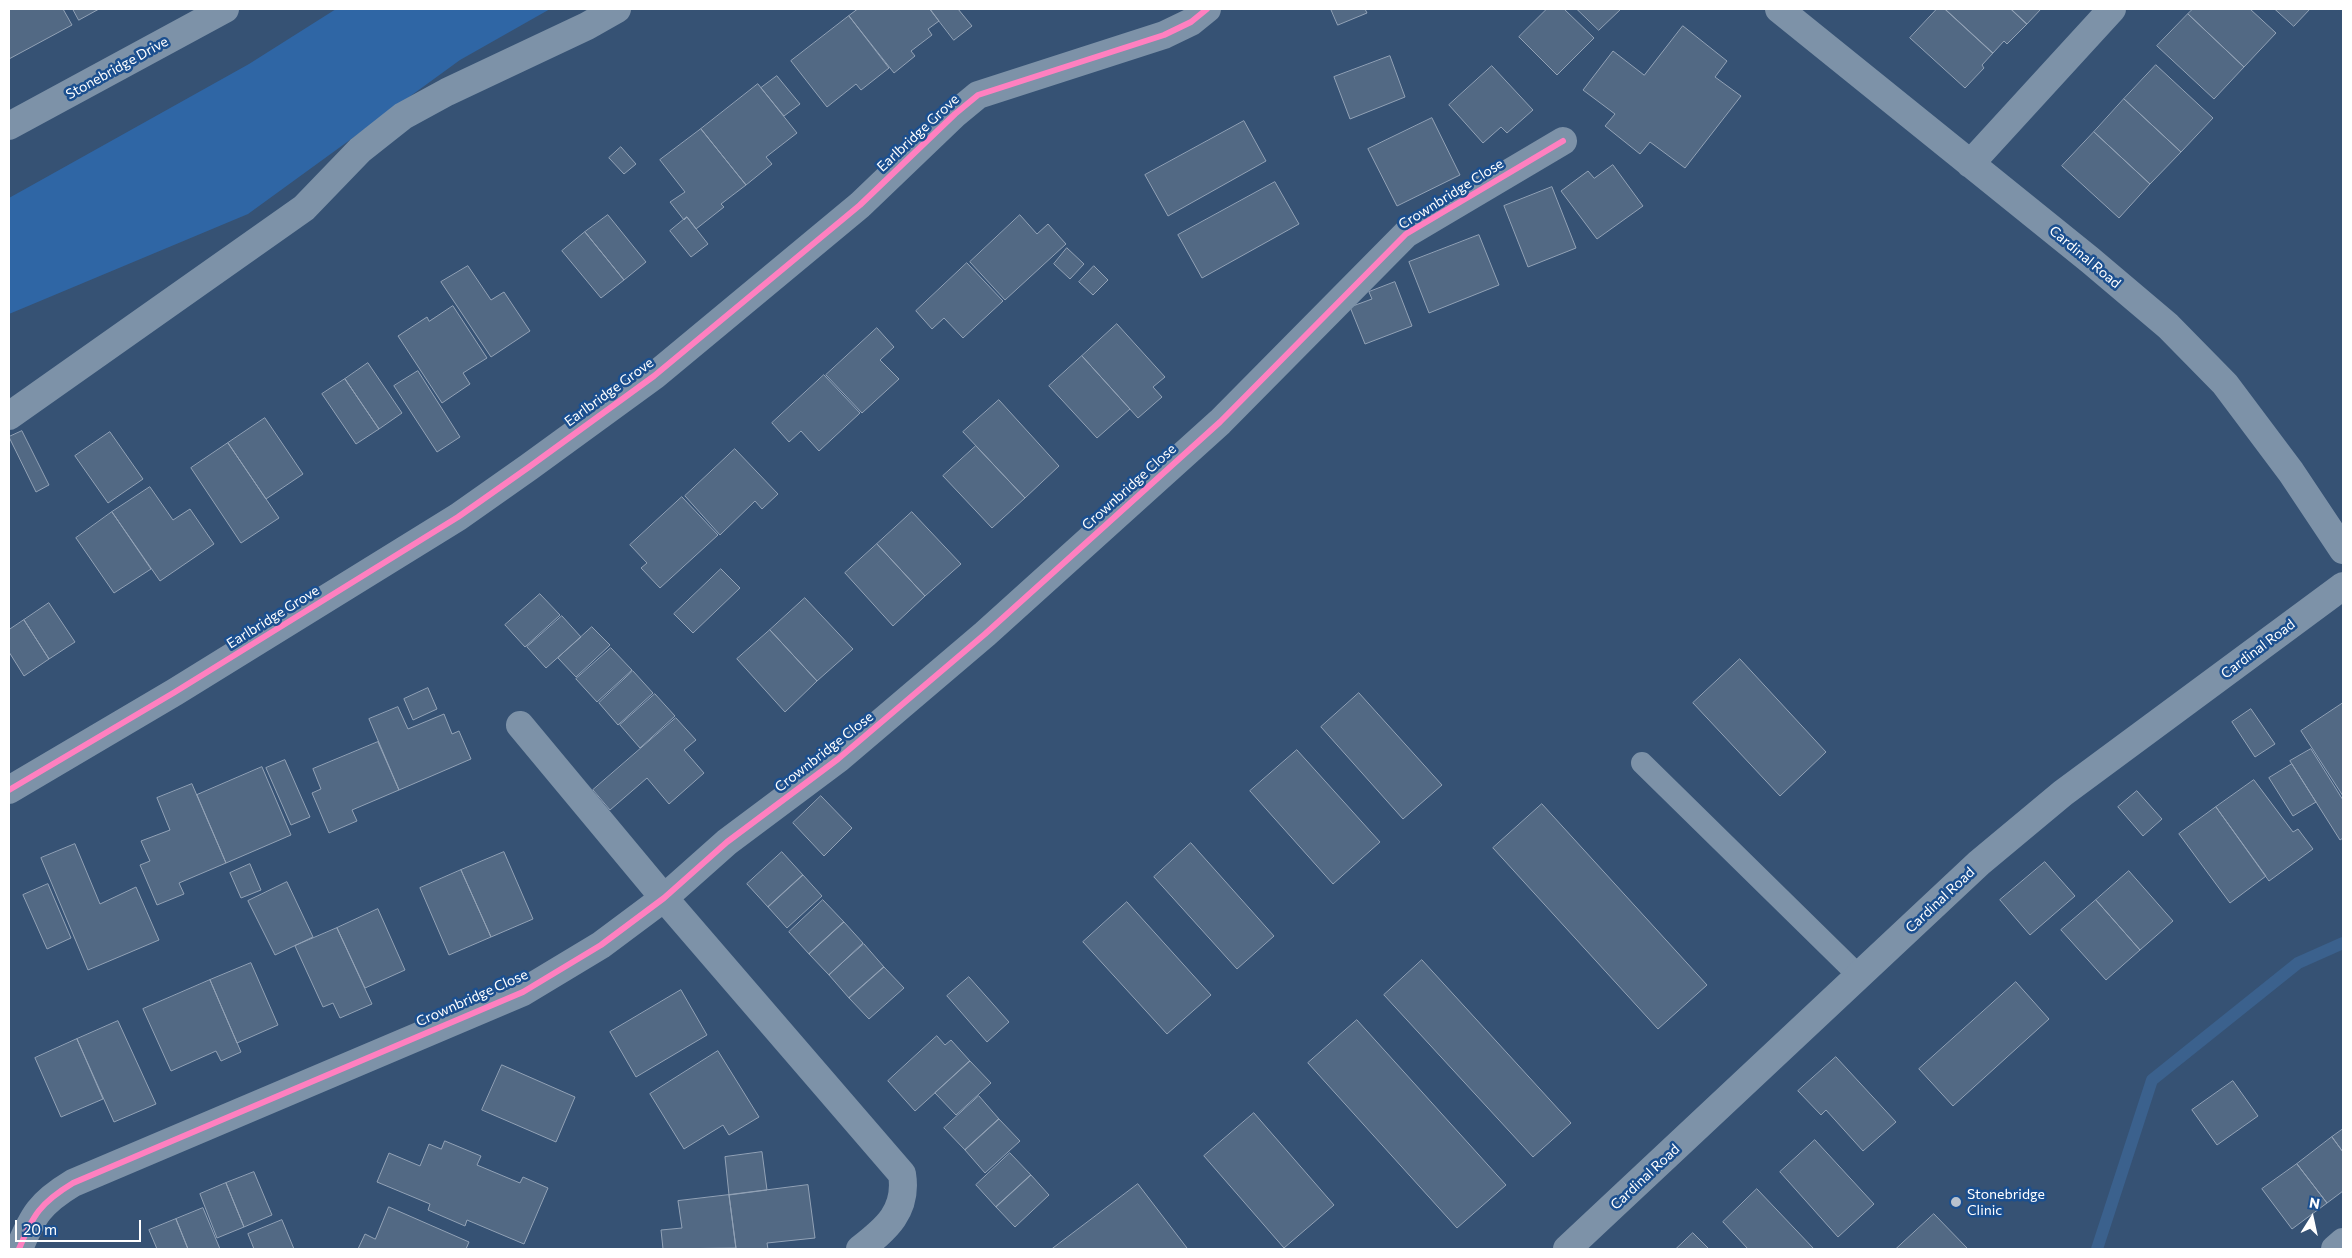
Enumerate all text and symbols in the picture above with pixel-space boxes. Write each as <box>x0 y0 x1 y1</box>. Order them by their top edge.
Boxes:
street label: Stonebridge Drive <box>63 33 171 103</box>
street label: Earlbridge Grove <box>874 91 962 175</box>
street label: Crownbridge Close <box>1395 155 1507 233</box>
street label: Cardinal Road <box>2046 222 2124 292</box>
street label: Earlbridge Grove <box>561 354 657 430</box>
street label: Crownbridge Close <box>1079 440 1179 534</box>
street label: Earlbridge Grove <box>224 582 322 652</box>
street label: Cardinal Road <box>2218 616 2298 682</box>
street label: Crownbridge Close <box>771 708 877 796</box>
street label: Cardinal Road <box>1902 864 1978 936</box>
street label: Crownbridge Close <box>414 966 530 1030</box>
street label: Cardinal Road <box>1607 1141 1683 1213</box>
place label: Stonebridge Clinic <box>1967 1186 2045 1218</box>
north arrow <box>2287 1193 2337 1243</box>
text: N <box>2308 1193 2321 1212</box>
marker: Stonebridge Clinic <box>1949 1195 1963 1209</box>
scale bar <box>18 1210 144 1242</box>
text: 20 m <box>23 1220 57 1238</box>

